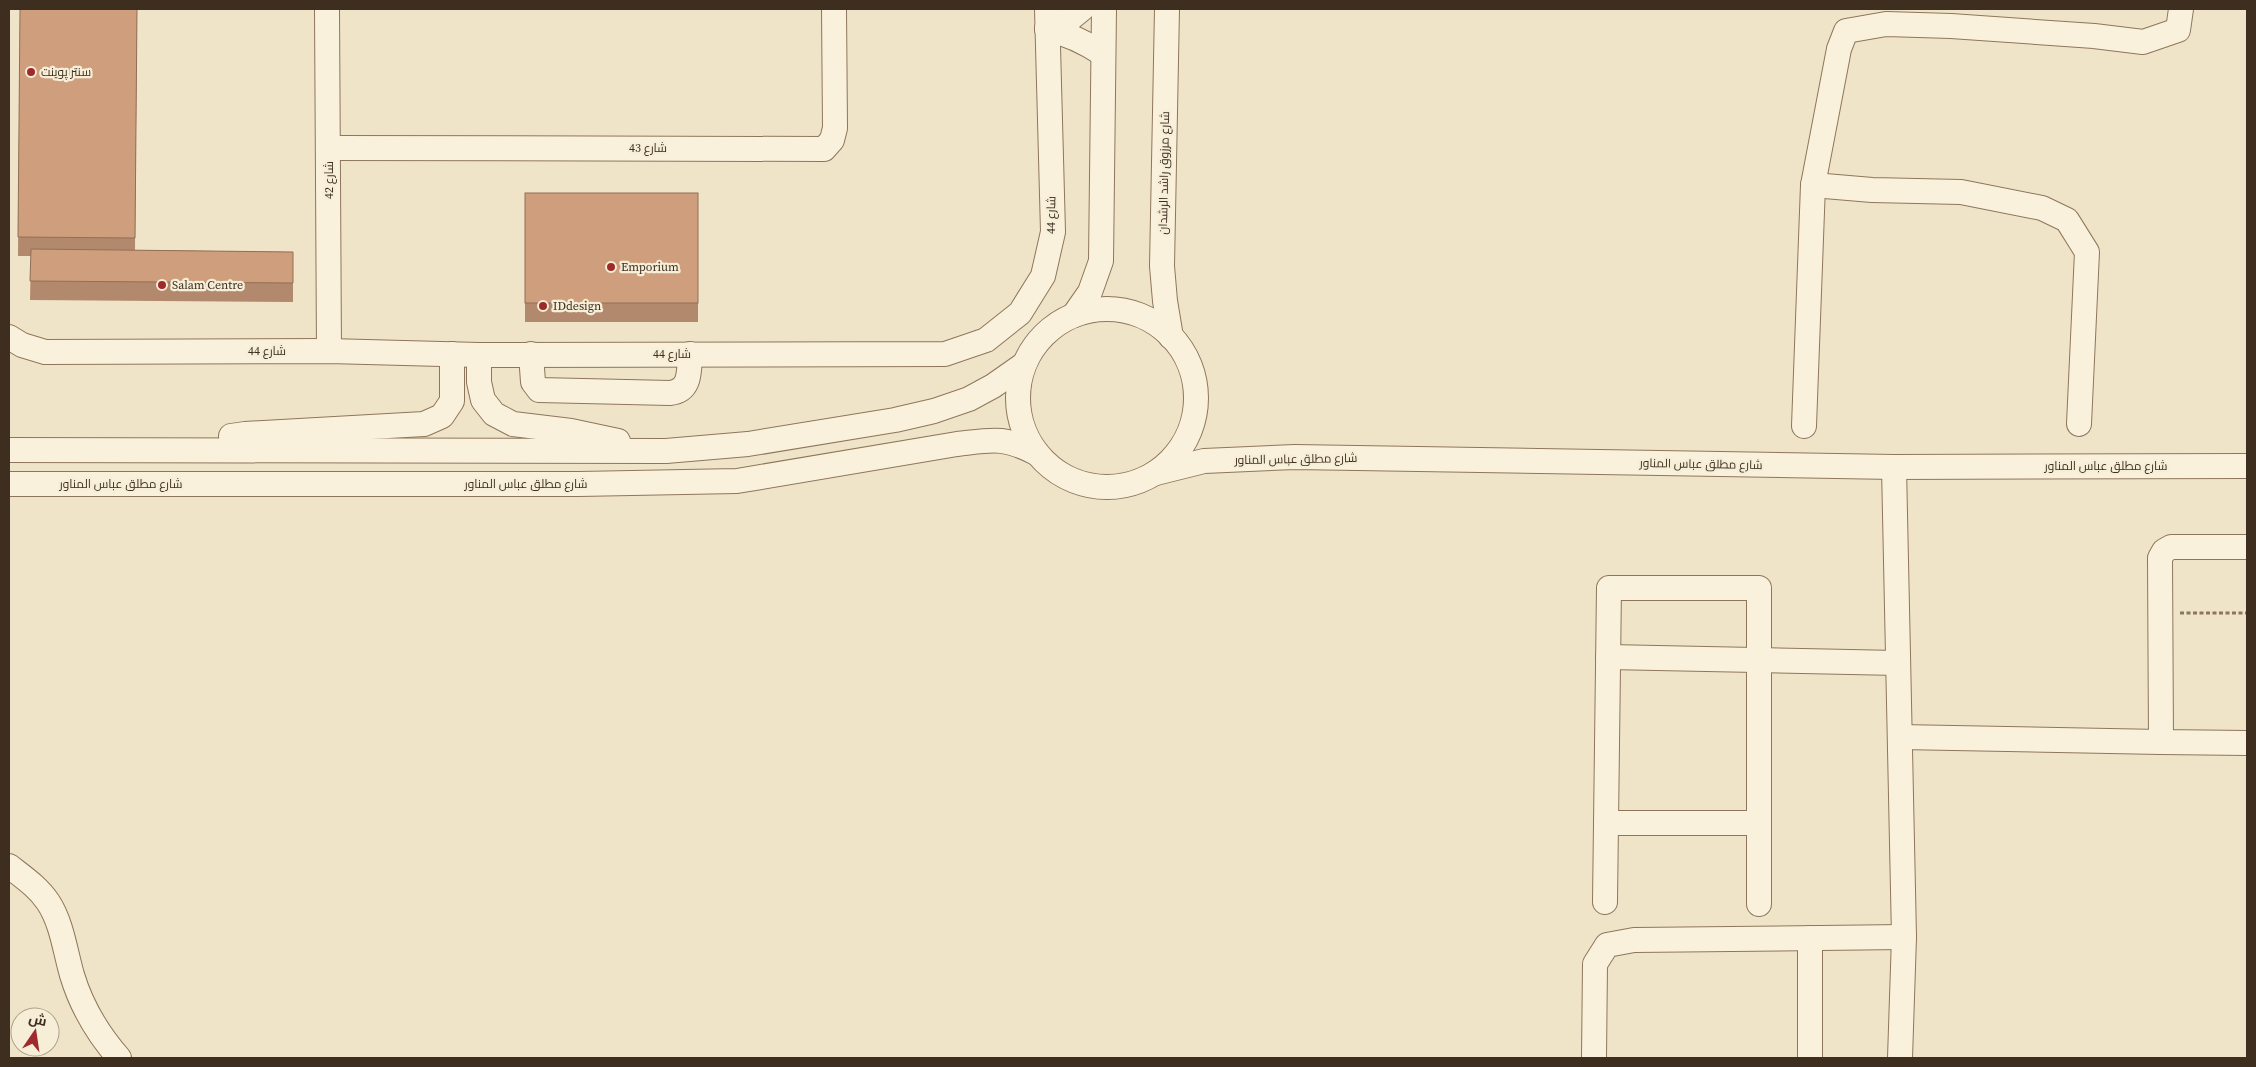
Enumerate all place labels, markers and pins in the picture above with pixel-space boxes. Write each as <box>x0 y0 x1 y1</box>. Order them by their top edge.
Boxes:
place label: سنتر پوينت <box>41 64 91 81</box>
marker: سنتر پوينت <box>25 66 37 78</box>
place label: Emporium <box>621 259 679 275</box>
marker: Emporium <box>605 261 617 273</box>
place label: Salam Centre <box>172 277 243 293</box>
marker: Salam Centre <box>156 279 168 291</box>
place label: IDdesign <box>553 298 601 314</box>
marker: IDdesign <box>537 300 549 312</box>

